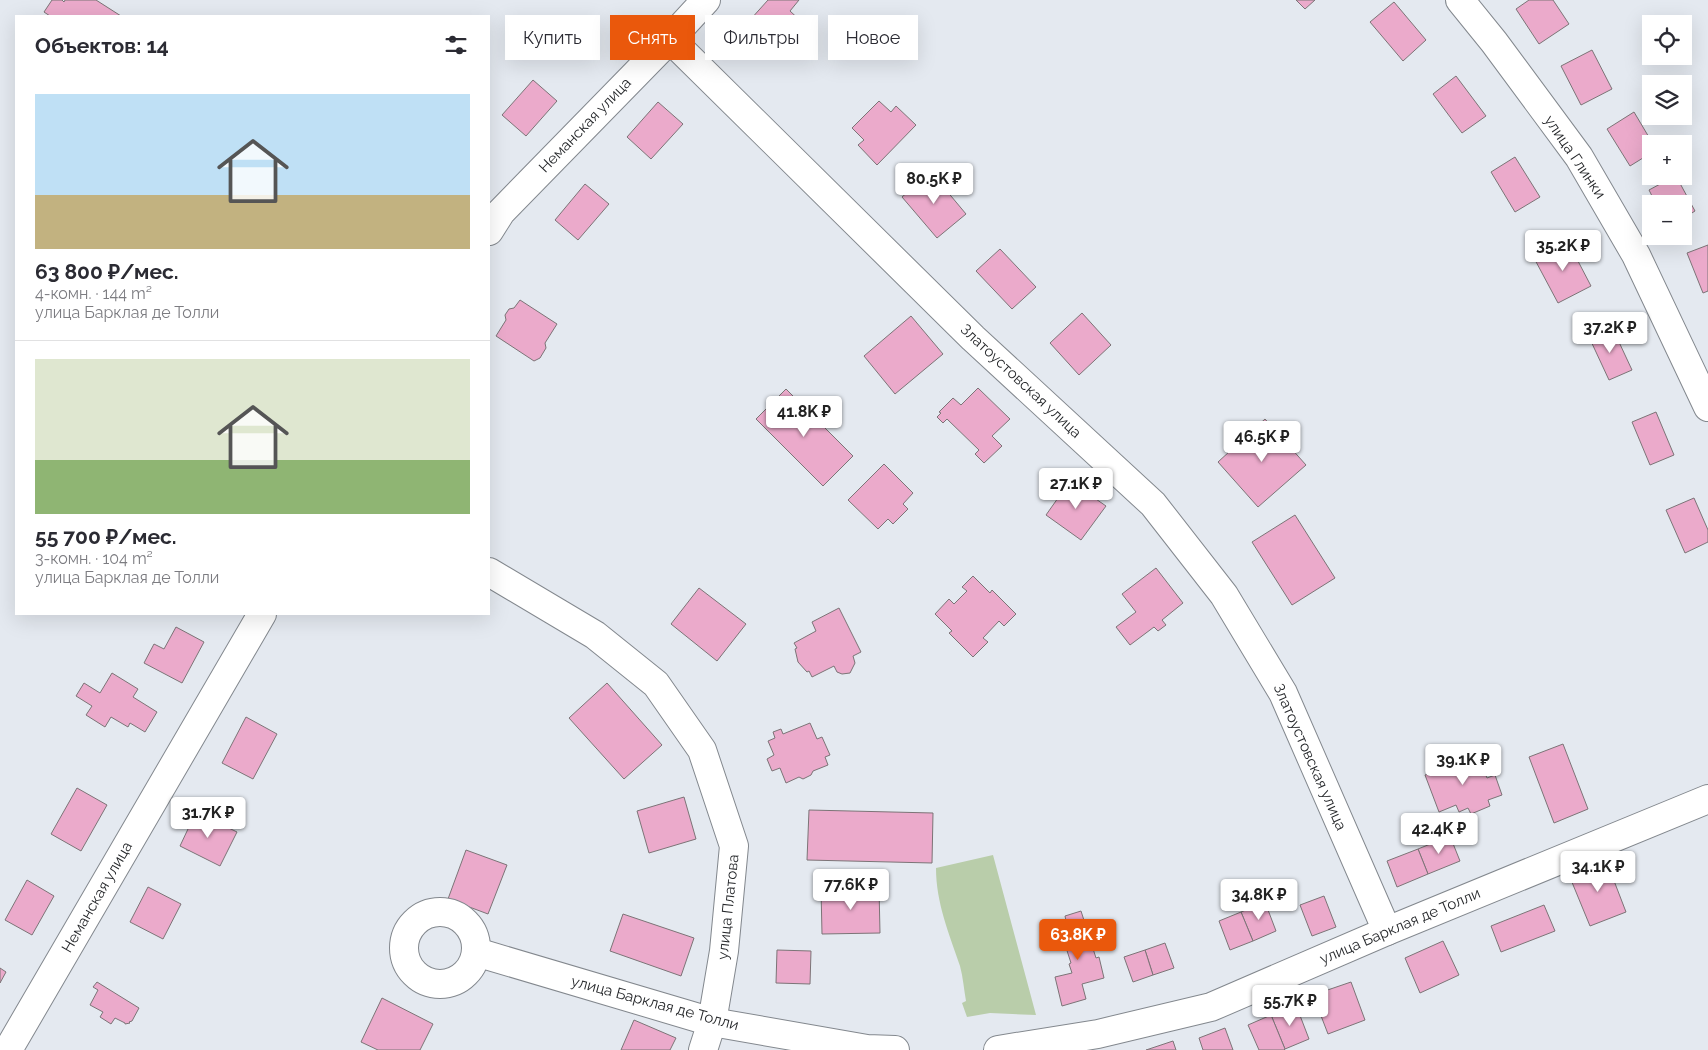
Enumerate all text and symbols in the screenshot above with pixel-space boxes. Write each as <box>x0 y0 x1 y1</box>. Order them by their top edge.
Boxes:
chip: Купить <box>505 15 600 60</box>
chip: Снять <box>610 15 695 60</box>
chip: Фильтры <box>705 15 818 60</box>
chip: Новое <box>828 15 918 60</box>
map controls <box>1642 15 1692 245</box>
button: locate <box>1642 15 1692 65</box>
icon: filters <box>442 31 470 59</box>
text: Объектов: 14 <box>35 33 169 58</box>
street label: Неманская улица <box>535 74 635 176</box>
button: layers <box>1642 75 1692 125</box>
street label: улица Глинки <box>1540 112 1610 202</box>
icon: home <box>208 126 298 216</box>
button: + <box>1642 135 1692 185</box>
pin: 80.5K ₽ <box>888 162 980 205</box>
text: 80.5K ₽ <box>906 169 962 188</box>
button: − <box>1642 195 1692 245</box>
pin: 35.2K ₽ <box>1517 230 1609 272</box>
text: 35.2K ₽ <box>1536 236 1590 255</box>
text: 63 800 ₽/мес. <box>35 259 179 284</box>
text: 4-комн. · 144 m² <box>35 284 152 303</box>
text: улица Барклая де Толли <box>35 303 219 322</box>
pin: 37.2K ₽ <box>1564 312 1656 354</box>
text: 37.2K ₽ <box>1583 318 1637 337</box>
street label: Златоустовская улица <box>957 320 1085 442</box>
icon: home <box>208 392 298 482</box>
pin: 41.8K ₽ <box>758 396 850 438</box>
text: 41.8K ₽ <box>777 402 831 421</box>
pin: 46.5K ₽ <box>1216 420 1308 463</box>
text: 46.5K ₽ <box>1235 427 1289 446</box>
pin: 27.1K ₽ <box>1030 468 1122 510</box>
text: 27.1K ₽ <box>1050 474 1102 493</box>
text: 55 700 ₽/мес. <box>35 524 177 549</box>
text: 3-комн. · 104 m² <box>35 549 153 568</box>
text: улица Барклая де Толли <box>35 568 219 587</box>
street label: Златоустовская улица <box>1270 681 1350 833</box>
pin: 39.1K ₽ <box>1417 744 1509 786</box>
text: 39.1K ₽ <box>1436 750 1490 769</box>
pin: 31.7K ₽ <box>162 796 254 839</box>
text: 31.7K ₽ <box>182 803 234 822</box>
pin: 42.4K ₽ <box>1393 812 1485 855</box>
text: 42.4K ₽ <box>1412 819 1466 838</box>
street label: Неманская улица <box>58 838 136 956</box>
pin: 34.1K ₽ <box>1552 850 1644 893</box>
street label: улица Платова <box>714 853 742 961</box>
text: 34.1K ₽ <box>1571 857 1625 876</box>
pin: 77.6K ₽ <box>805 868 897 911</box>
text: 77.6K ₽ <box>824 875 878 894</box>
pin: 34.8K ₽ <box>1213 878 1305 921</box>
street label: улица Барклая де Толли <box>1317 884 1483 968</box>
text: 34.8K ₽ <box>1232 885 1286 904</box>
pin: 63.8K ₽ <box>1032 918 1124 961</box>
text: 63.8K ₽ <box>1050 925 1106 944</box>
street label: улица Барклая де Толли <box>569 972 741 1034</box>
pin: 55.7K ₽ <box>1244 984 1336 1027</box>
text: 55.7K ₽ <box>1263 991 1317 1010</box>

